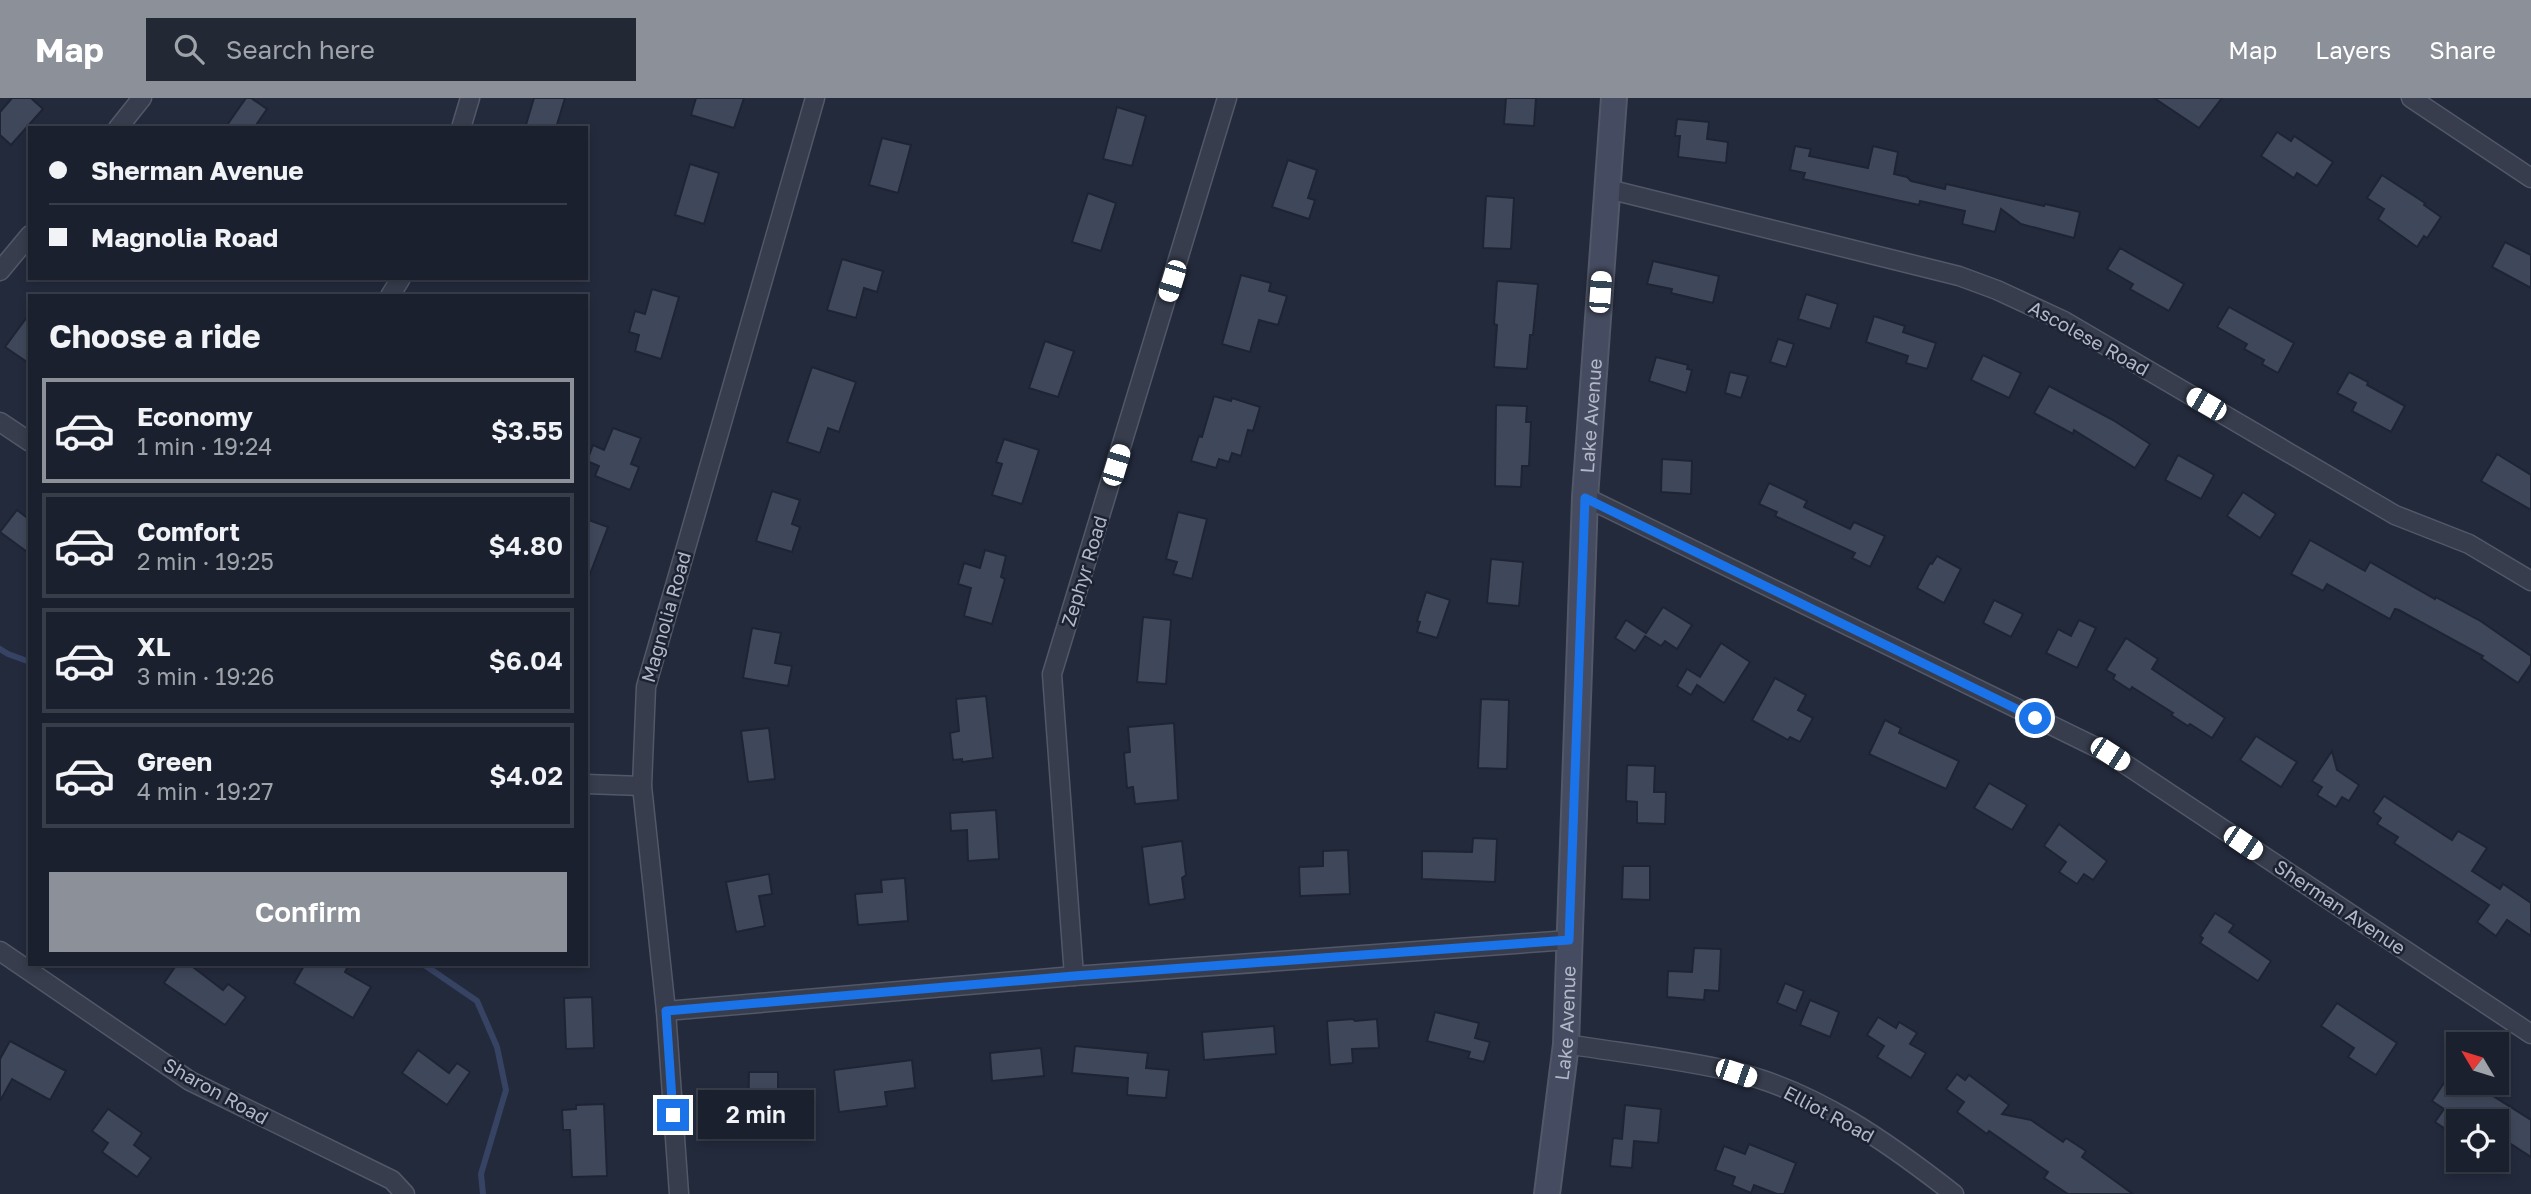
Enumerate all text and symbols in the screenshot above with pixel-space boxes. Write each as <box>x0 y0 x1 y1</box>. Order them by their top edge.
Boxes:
search box <box>146 18 636 81</box>
text: Map <box>35 30 104 69</box>
icon: search <box>170 30 208 68</box>
text: Search here <box>226 34 375 65</box>
text: Map <box>2228 35 2277 64</box>
text: Layers <box>2315 35 2391 64</box>
text: Share <box>2429 35 2496 64</box>
text: Sherman Avenue <box>91 155 304 186</box>
text: Magnolia Road <box>91 222 278 253</box>
car <box>1156 258 1189 304</box>
car <box>1589 270 1612 314</box>
street label: Ascolese Road <box>2025 295 2153 380</box>
text: Choose a ride <box>49 317 261 355</box>
street label: Lake Avenue <box>1575 358 1606 474</box>
car <box>2183 384 2230 424</box>
icon: car <box>53 399 116 462</box>
text: Economy <box>137 401 253 432</box>
text: $3.55 <box>491 415 563 446</box>
text: 1 min · 19:24 <box>137 432 272 460</box>
car <box>1100 442 1133 488</box>
street label: Zephyr Road <box>1056 513 1111 629</box>
icon: car <box>53 514 116 577</box>
text: Comfort <box>137 516 240 547</box>
text: $4.80 <box>489 530 563 561</box>
text: 2 min · 19:25 <box>137 547 274 575</box>
street label: Magnolia Road <box>636 549 695 685</box>
icon: car <box>53 629 116 692</box>
text: XL <box>137 631 171 662</box>
text: $6.04 <box>489 645 563 676</box>
text: 3 min · 19:26 <box>137 662 275 690</box>
route start <box>2019 702 2051 734</box>
car <box>2087 734 2134 774</box>
icon: car <box>53 744 116 807</box>
text: Green <box>137 746 212 777</box>
text: $4.02 <box>489 760 563 791</box>
text: 4 min · 19:27 <box>137 777 273 805</box>
car <box>2220 823 2267 863</box>
street label: Sherman Avenue <box>2270 854 2410 959</box>
button: Confirm <box>49 872 567 952</box>
street label: Lake Avenue <box>1549 965 1580 1082</box>
north arrow <box>2446 1032 2510 1096</box>
map controls <box>2446 1032 2509 1172</box>
street label: Sharon Road <box>160 1052 273 1129</box>
car <box>1713 1056 1760 1090</box>
street label: Elliot Road <box>1780 1080 1878 1147</box>
callout: 2 min <box>698 1090 813 1140</box>
route end <box>657 1099 689 1131</box>
text: 2 min <box>726 1100 786 1128</box>
button: locate <box>2446 1109 2509 1172</box>

